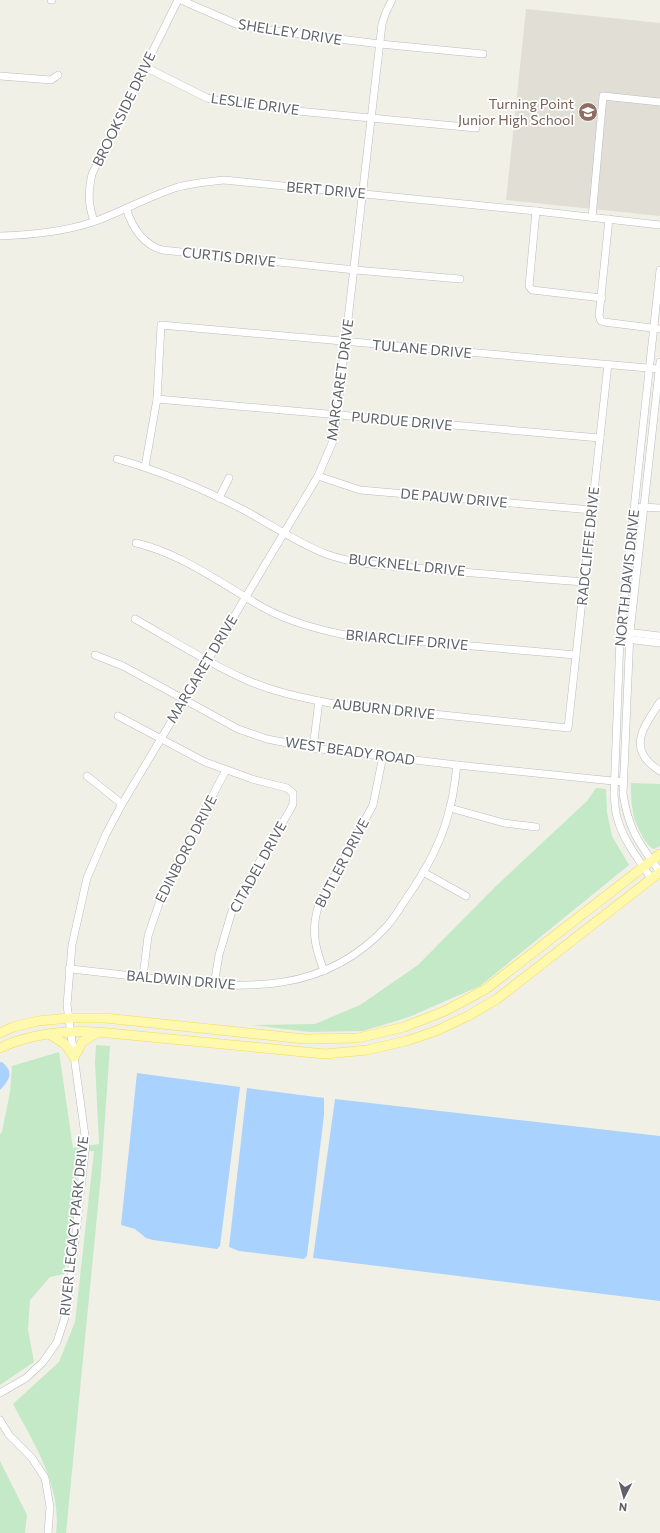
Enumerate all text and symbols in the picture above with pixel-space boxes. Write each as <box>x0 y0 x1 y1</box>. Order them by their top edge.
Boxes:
street label: SHELLEY DRIVE <box>237 15 343 48</box>
street label: BROOKSIDE DRIVE <box>88 49 159 169</box>
street label: LESLIE DRIVE <box>210 89 300 118</box>
place label: Turning Point Junior High School <box>458 95 574 128</box>
school or university icon: Turning Point Junior High School <box>577 101 599 123</box>
street label: BERT DRIVE <box>286 178 366 201</box>
street label: CURTIS DRIVE <box>181 243 277 270</box>
street label: MARGARET DRIVE <box>323 318 356 442</box>
street label: TULANE DRIVE <box>372 336 473 361</box>
street label: PURDUE DRIVE <box>351 408 453 433</box>
street label: DE PAUW DRIVE <box>400 484 508 511</box>
street label: RADCLIFFE DRIVE <box>573 486 602 606</box>
street label: NORTH DAVIS DRIVE <box>611 509 642 647</box>
street label: BUCKNELL DRIVE <box>348 550 466 579</box>
street label: MARGARET DRIVE <box>163 612 241 726</box>
street label: BRIARCLIFF DRIVE <box>345 626 469 653</box>
street label: AUBURN DRIVE <box>332 695 436 722</box>
street label: WEST BEADY ROAD <box>284 733 416 768</box>
street label: EDINBORO DRIVE <box>151 792 220 905</box>
street label: BUTLER DRIVE <box>311 815 372 910</box>
street label: CITADEL DRIVE <box>225 818 290 915</box>
street label: BALDWIN DRIVE <box>126 966 236 993</box>
street label: RIVER LEGACY PARK DRIVE <box>56 1135 91 1317</box>
north arrow <box>604 1477 644 1517</box>
text: N <box>618 1501 628 1514</box>

